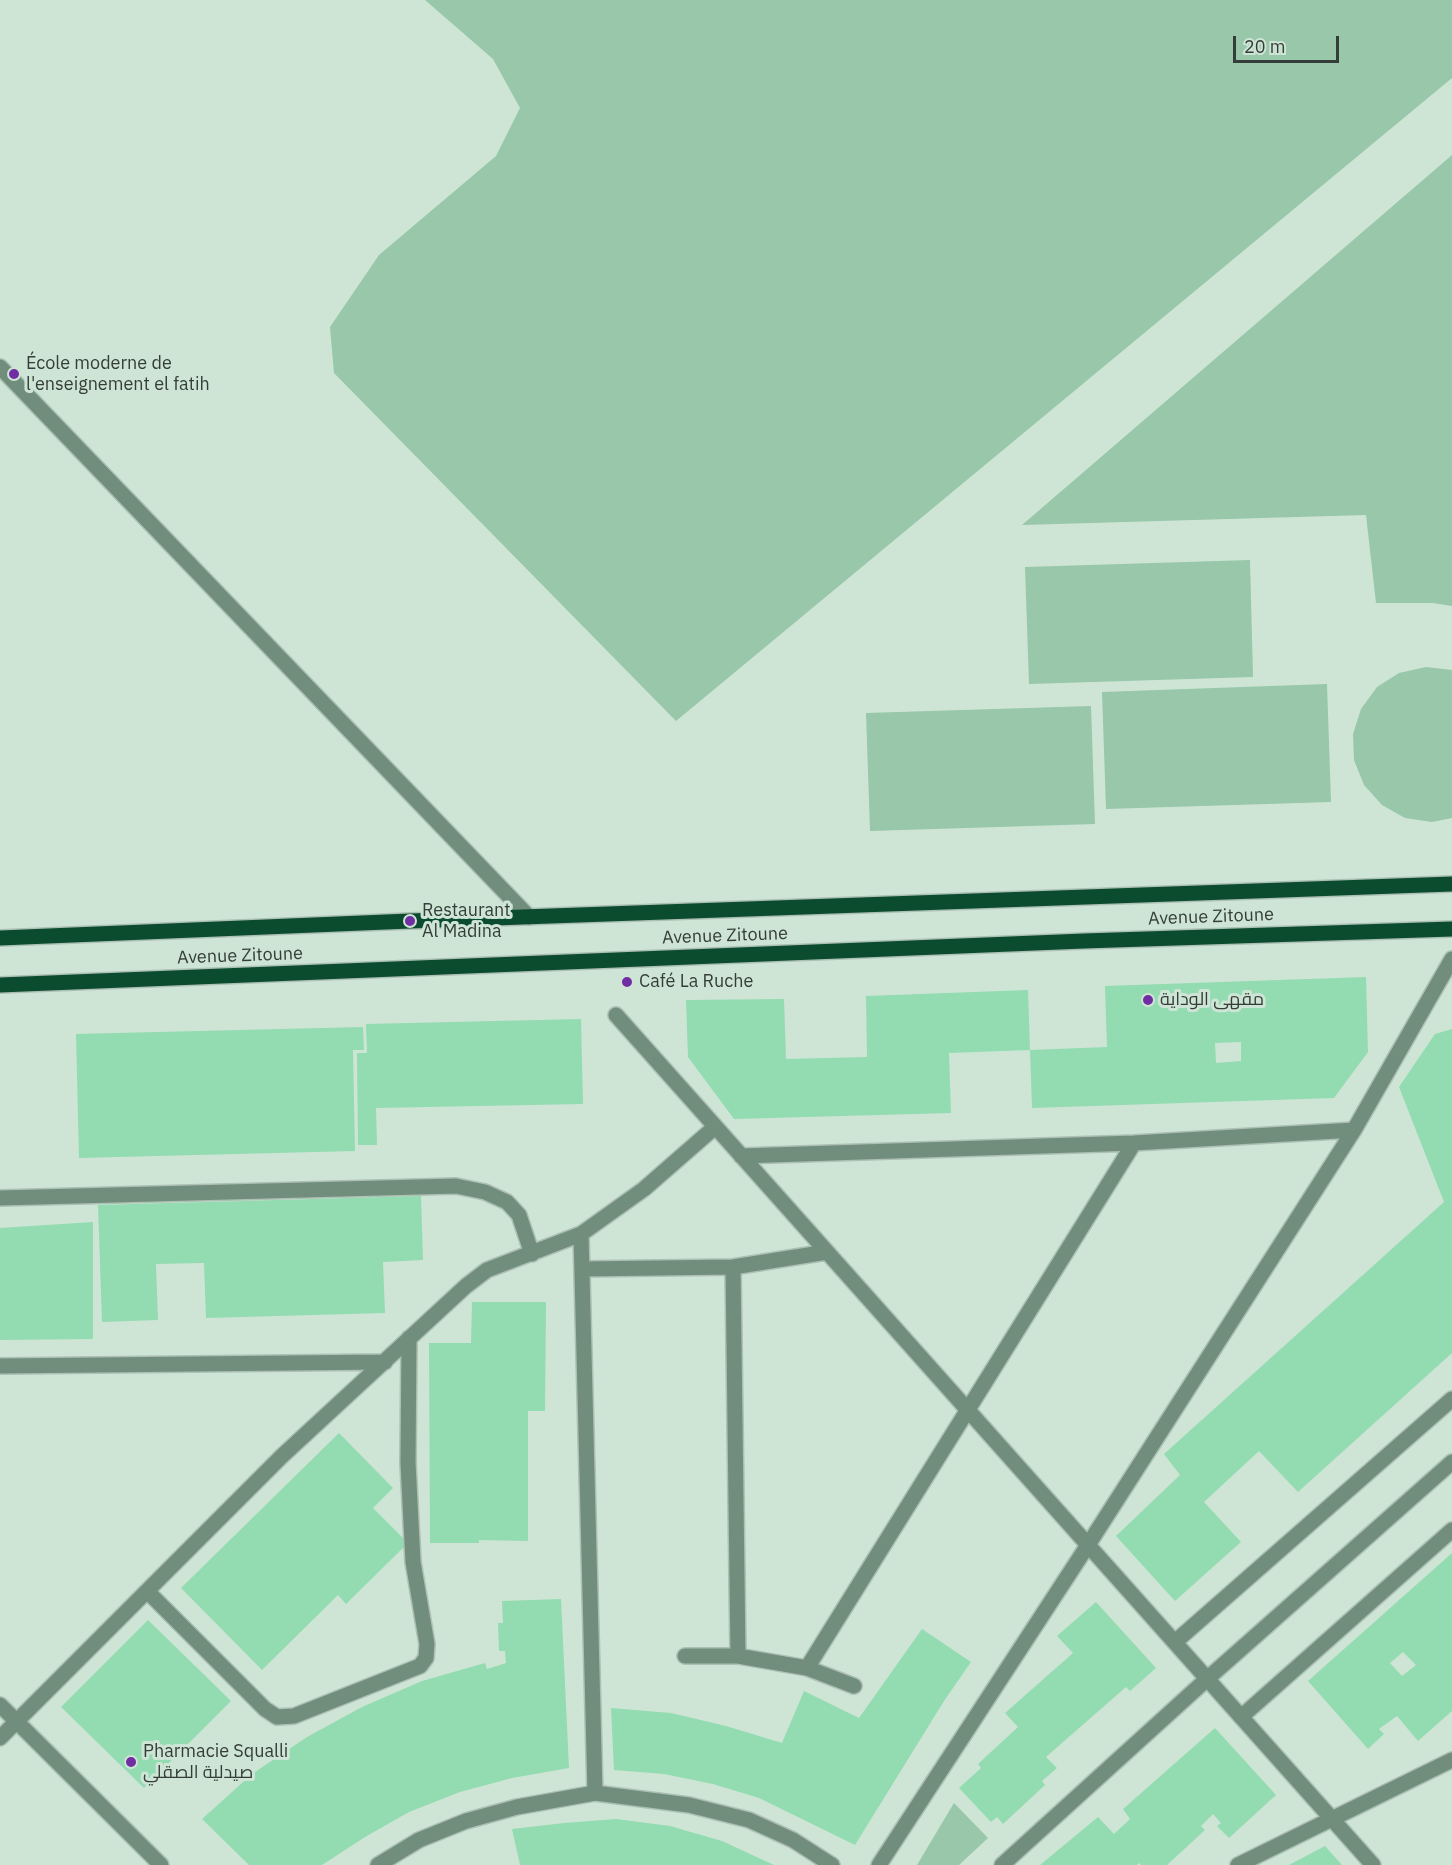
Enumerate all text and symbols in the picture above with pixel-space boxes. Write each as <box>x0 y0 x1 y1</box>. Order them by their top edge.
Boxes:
scale bar <box>1236 24 1342 62</box>
text: 20 m <box>1244 35 1286 58</box>
place label: École moderne de l'enseignement el fatih <box>26 353 210 395</box>
marker: École moderne de l'enseignement el fatih <box>7 367 21 381</box>
place label: Restaurant Al Madina <box>422 900 511 942</box>
street label: Avenue Zitoune <box>1148 904 1274 930</box>
marker: Restaurant Al Madina <box>403 914 417 928</box>
street label: Avenue Zitoune <box>662 923 788 949</box>
street label: Avenue Zitoune <box>177 943 303 969</box>
place label: Café La Ruche <box>639 971 753 993</box>
marker: Café La Ruche <box>620 975 634 989</box>
place label: مقهى الوداية <box>1160 989 1264 1011</box>
marker: مقهى الوداية <box>1141 993 1155 1007</box>
place label: Pharmacie Squalli صيدلية الصقلي <box>143 1741 288 1784</box>
marker: Pharmacie Squalli صيدلية الصقلي <box>124 1755 138 1769</box>

